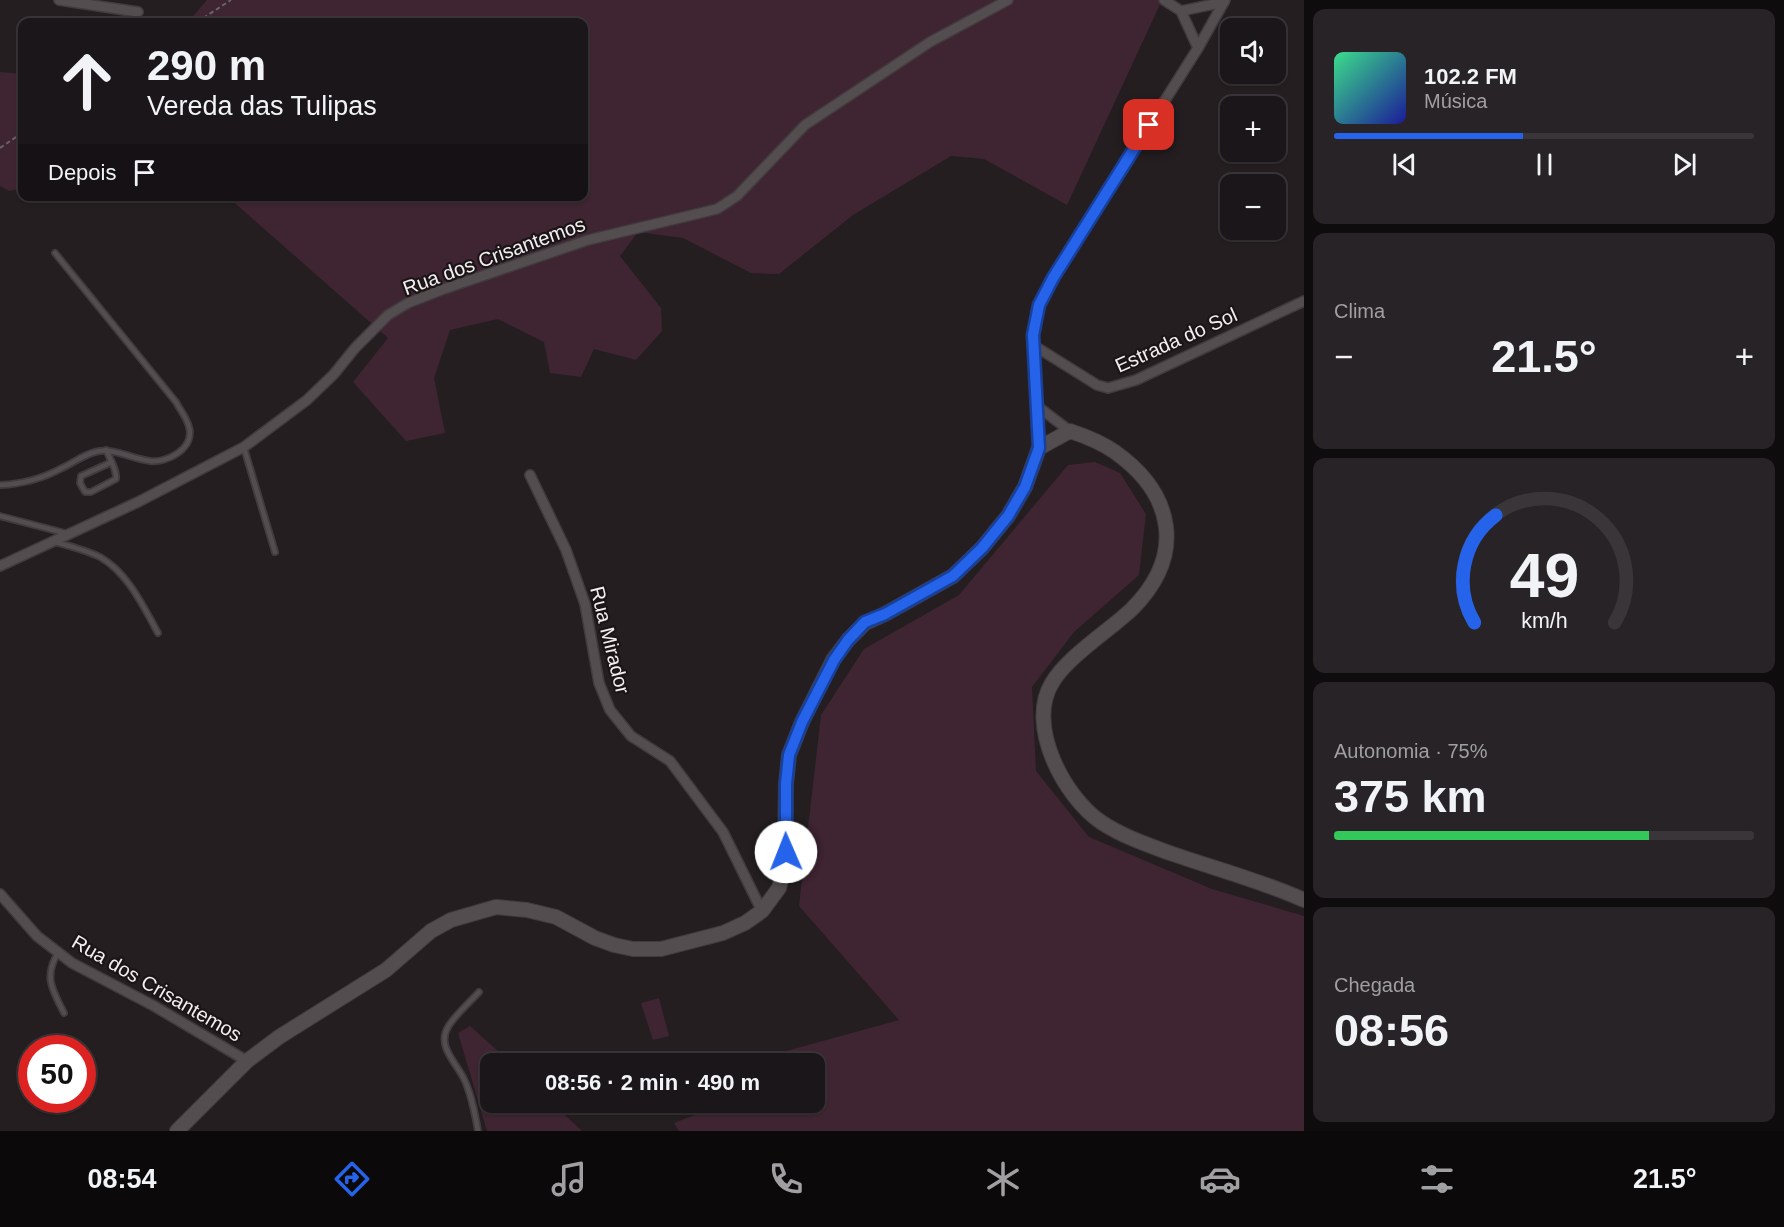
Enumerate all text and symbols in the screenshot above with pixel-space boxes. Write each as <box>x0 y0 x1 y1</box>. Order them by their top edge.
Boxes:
map controls <box>1220 18 1286 240</box>
button: sound <box>1220 18 1286 84</box>
icon: ahead <box>48 42 126 120</box>
text: 290 m <box>147 42 266 89</box>
text: 102.2 FM <box>1424 64 1517 89</box>
text: Música <box>1424 90 1487 112</box>
text: Vereda das Tulipas <box>147 91 377 121</box>
button: + <box>1220 96 1286 162</box>
pin <box>1123 99 1174 150</box>
icon: arrive <box>1132 108 1165 141</box>
icon: previous <box>1388 148 1421 181</box>
icon: pause <box>1528 148 1561 181</box>
icon: next <box>1668 148 1701 181</box>
icon: arrive <box>128 156 161 189</box>
text: Depois <box>48 160 116 185</box>
button: − <box>1220 174 1286 240</box>
street label: Rua dos Crisantemos <box>400 213 588 299</box>
text: Clima <box>1334 300 1385 322</box>
street label: Estrada do Sol <box>1112 303 1240 377</box>
text: 21.5° <box>1491 331 1597 382</box>
text: − <box>1334 338 1353 375</box>
text: + <box>1735 338 1754 375</box>
text: 49 <box>1509 541 1579 610</box>
street label: Rua Mirador <box>586 584 634 696</box>
text: km/h <box>1521 609 1567 633</box>
text: Autonomia · 75% <box>1334 740 1487 762</box>
text: 375 km <box>1334 771 1487 822</box>
position arrow <box>754 820 818 884</box>
street label: Rua dos Crisantemos <box>68 930 246 1046</box>
text: Chegada <box>1334 974 1415 996</box>
text: 08:56 <box>1334 1005 1449 1056</box>
speed limit sign: 50 <box>18 1035 96 1113</box>
text: 08:56 · 2 min · 490 m <box>545 1070 760 1095</box>
icon: directions <box>331 1158 373 1200</box>
icon: music <box>548 1158 590 1200</box>
icon: phone <box>765 1158 807 1200</box>
icon: climate <box>982 1158 1024 1200</box>
icon: car <box>1199 1158 1241 1200</box>
icon: filters <box>1416 1158 1458 1200</box>
text: 08:54 <box>87 1164 157 1194</box>
text: 21.5° <box>1633 1164 1696 1194</box>

